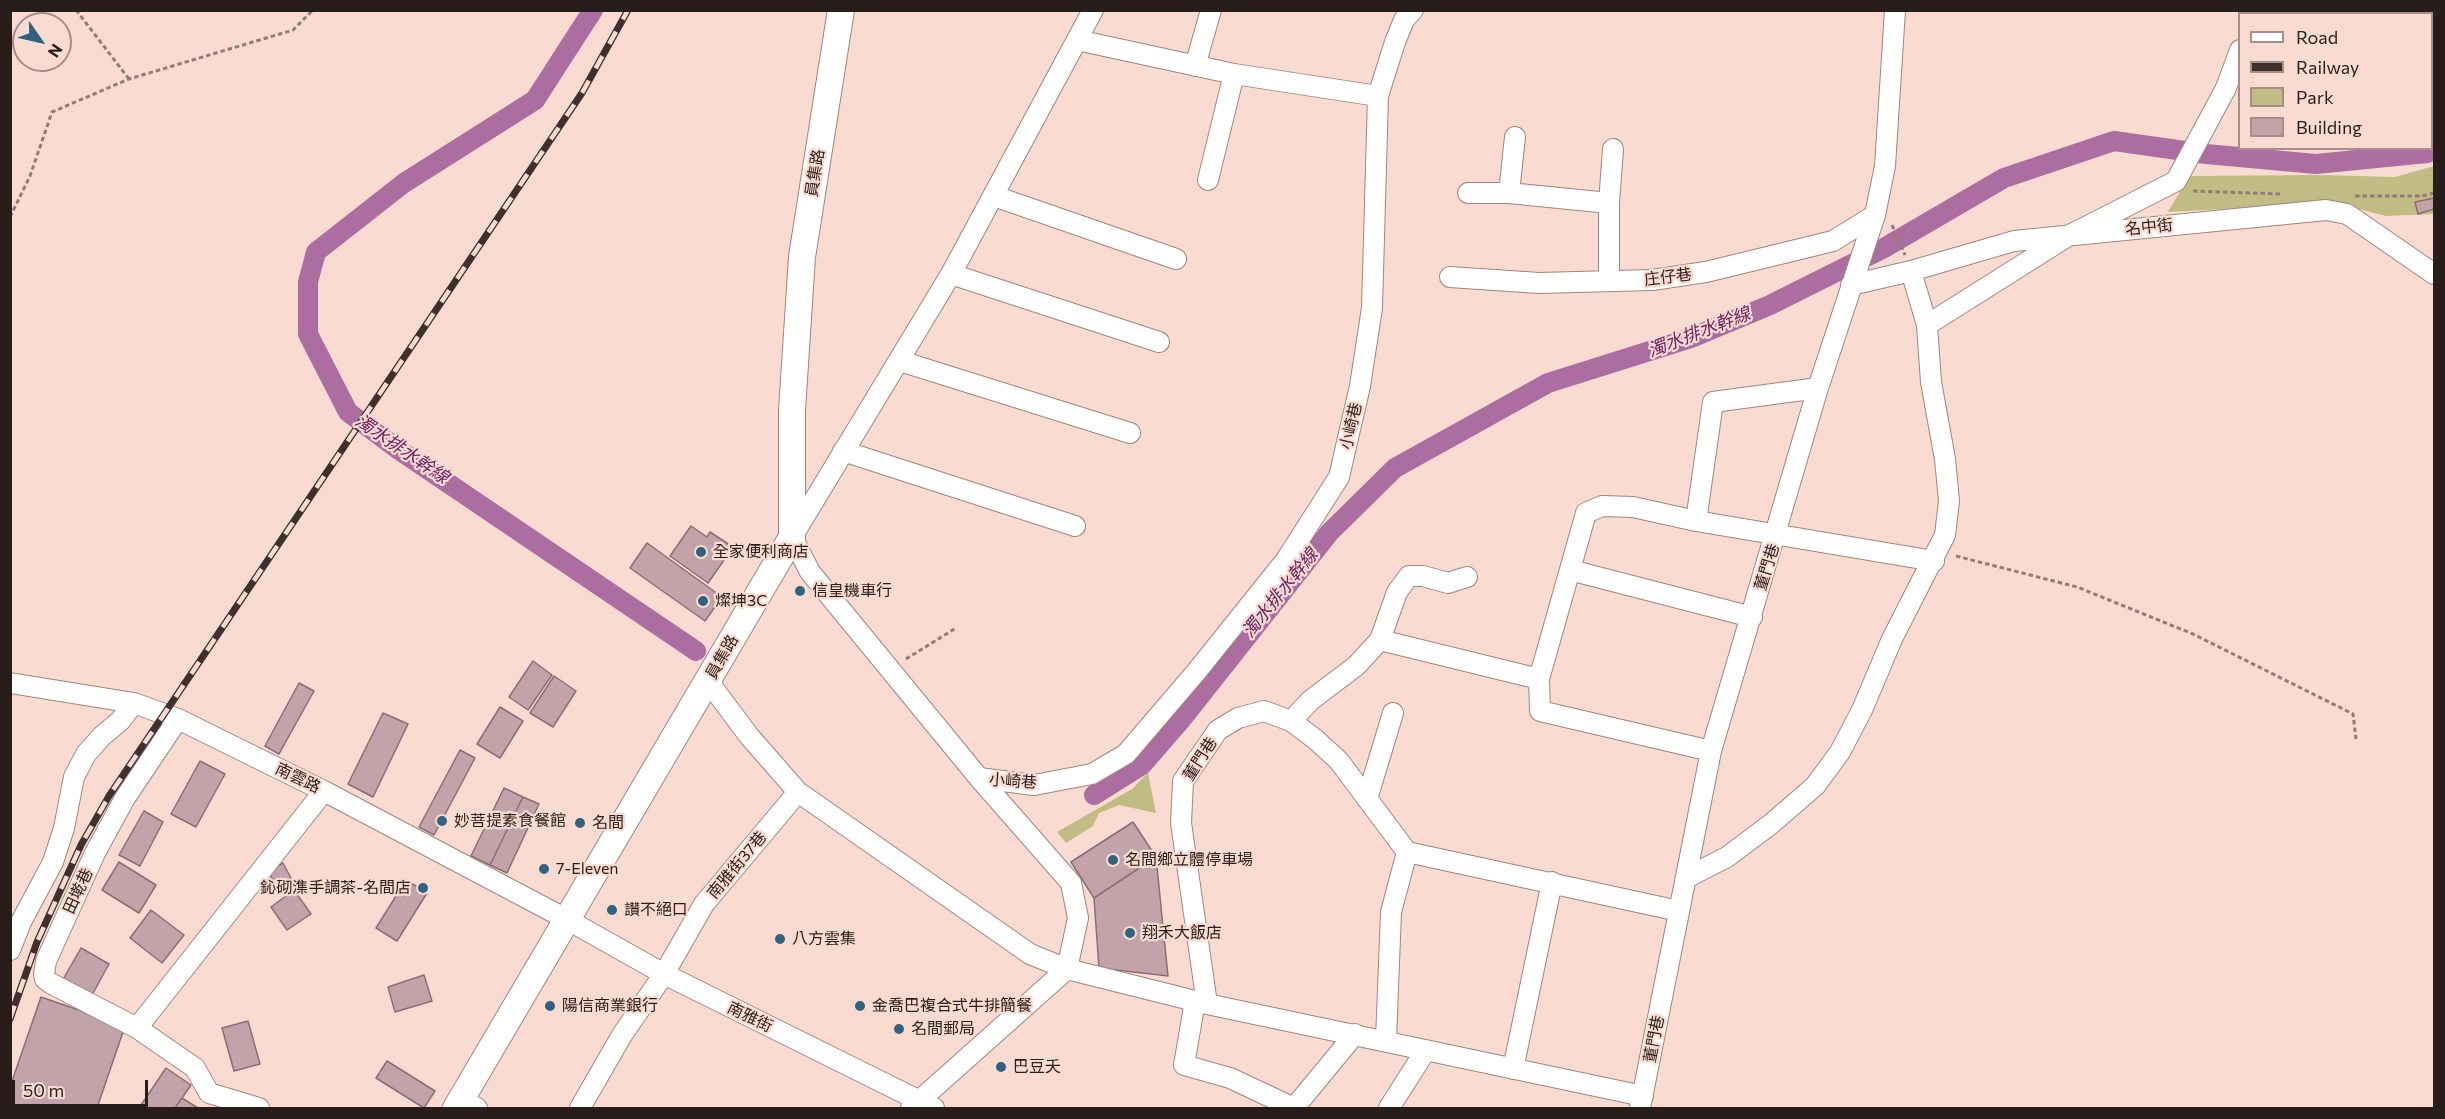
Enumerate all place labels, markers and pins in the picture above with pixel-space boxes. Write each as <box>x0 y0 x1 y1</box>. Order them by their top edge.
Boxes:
place label: 全家便利商店 <box>713 542 809 562</box>
marker: 全家便利商店 <box>694 545 708 559</box>
place label: 信皇機車行 <box>812 581 892 601</box>
marker: 信皇機車行 <box>793 584 807 598</box>
place label: 燦坤3C <box>715 591 767 611</box>
marker: 燦坤3C <box>696 594 710 608</box>
place label: 妙菩提素食餐館 <box>454 811 566 831</box>
place label: 名間 <box>592 813 624 833</box>
marker: 妙菩提素食餐館 <box>435 814 449 828</box>
marker: 名間 <box>573 816 587 830</box>
place label: 名間鄉立體停車場 <box>1125 850 1253 870</box>
marker: 名間鄉立體停車場 <box>1106 853 1120 867</box>
place label: 7-Eleven <box>556 859 619 879</box>
marker: 7-Eleven <box>537 862 551 876</box>
place label: 鈊砌潗手調茶-名間店 <box>260 878 411 898</box>
marker: 鈊砌潗手調茶-名間店 <box>416 881 430 895</box>
place label: 讚不絕口 <box>624 900 688 920</box>
marker: 讚不絕口 <box>605 903 619 917</box>
place label: 翔禾大飯店 <box>1142 923 1222 943</box>
marker: 翔禾大飯店 <box>1123 926 1137 940</box>
place label: 八方雲集 <box>792 929 856 949</box>
marker: 八方雲集 <box>773 932 787 946</box>
place label: 陽信商業銀行 <box>562 996 658 1016</box>
place label: 金喬巴複合式牛排簡餐 <box>872 996 1032 1016</box>
marker: 陽信商業銀行 <box>543 999 557 1013</box>
marker: 金喬巴複合式牛排簡餐 <box>853 999 867 1013</box>
place label: 名間郵局 <box>911 1019 975 1039</box>
marker: 名間郵局 <box>892 1022 906 1036</box>
place label: 巴豆夭 <box>1013 1057 1061 1077</box>
marker: 巴豆夭 <box>994 1060 1008 1074</box>

